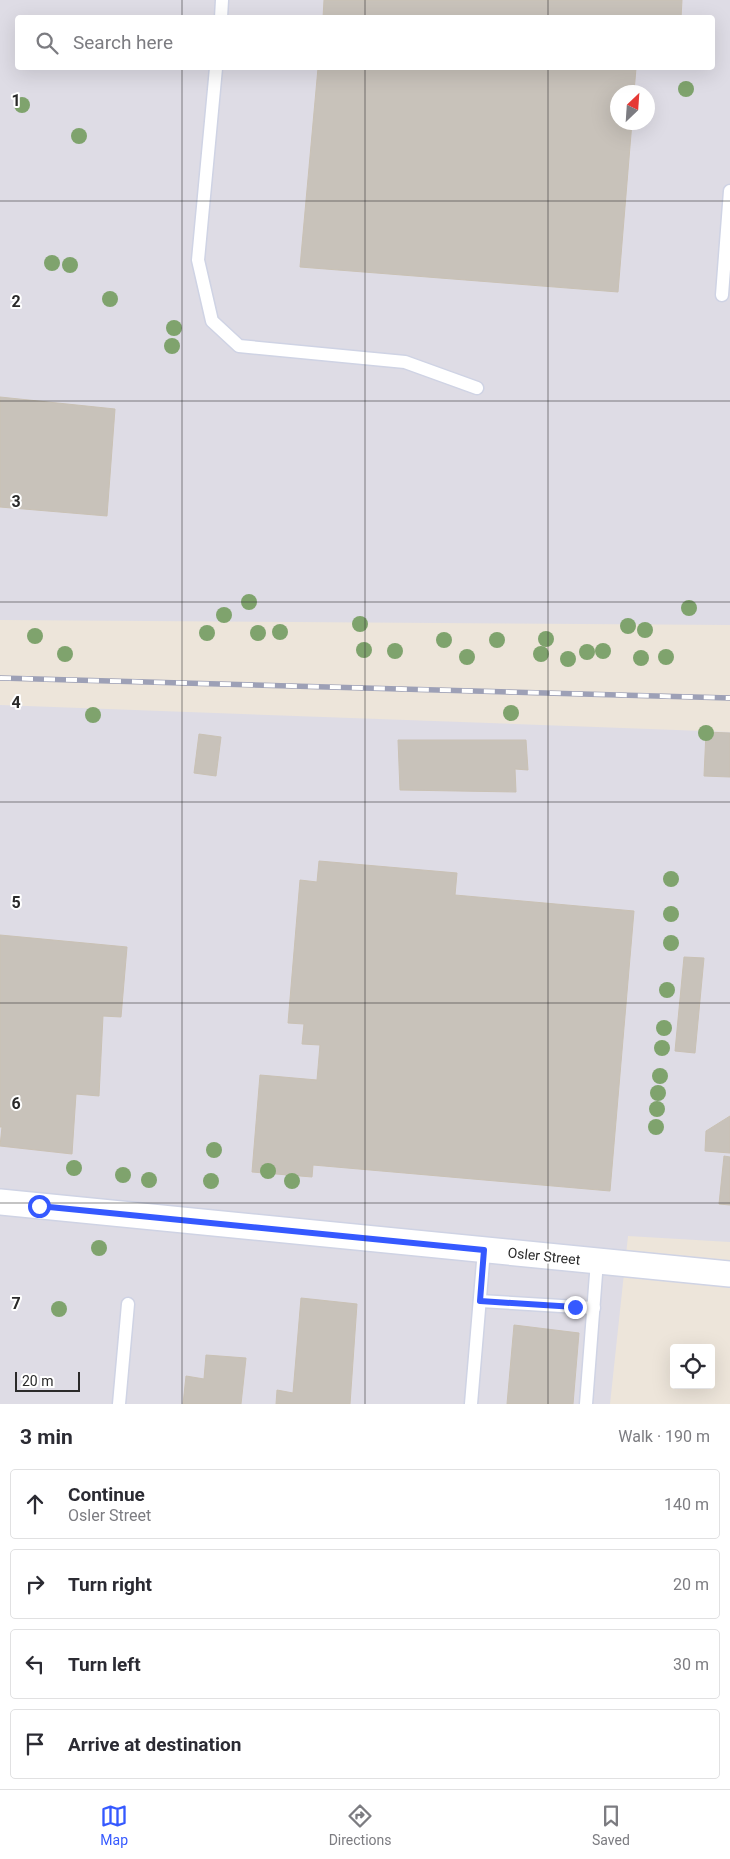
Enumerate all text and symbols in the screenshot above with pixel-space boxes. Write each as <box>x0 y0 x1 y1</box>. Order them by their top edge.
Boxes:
search box <box>15 15 715 70</box>
icon: search <box>33 29 61 57</box>
text: Search here <box>73 31 173 54</box>
north arrow <box>610 85 655 130</box>
text: 1 <box>11 91 21 110</box>
text: 2 <box>11 292 21 311</box>
text: 3 <box>11 492 21 511</box>
text: 4 <box>11 693 21 712</box>
text: 5 <box>11 893 21 912</box>
text: 6 <box>11 1094 21 1113</box>
route start <box>28 1195 51 1218</box>
street label: Osler Street <box>507 1244 581 1268</box>
text: 7 <box>11 1294 21 1313</box>
route end <box>564 1296 587 1319</box>
map controls <box>670 1344 715 1389</box>
button: locate <box>670 1344 715 1389</box>
scale bar <box>15 1369 80 1392</box>
text: 20 m <box>22 1373 54 1389</box>
text: 3 min <box>20 1425 73 1449</box>
text: Walk · 190 m <box>618 1427 710 1446</box>
text: Continue <box>68 1483 145 1506</box>
icon: ahead <box>21 1490 49 1518</box>
text: 140 m <box>664 1495 709 1514</box>
text: Osler Street <box>68 1506 151 1525</box>
icon: right <box>21 1570 49 1598</box>
text: Turn right <box>68 1573 152 1596</box>
text: 20 m <box>673 1575 709 1594</box>
icon: left <box>21 1650 49 1678</box>
text: Turn left <box>68 1653 141 1676</box>
text: 30 m <box>673 1655 709 1674</box>
icon: arrive <box>21 1730 49 1758</box>
text: Arrive at destination <box>68 1733 241 1756</box>
tab: Map <box>100 1802 128 1848</box>
tab: Directions <box>329 1802 392 1848</box>
tab: Saved <box>592 1802 630 1848</box>

